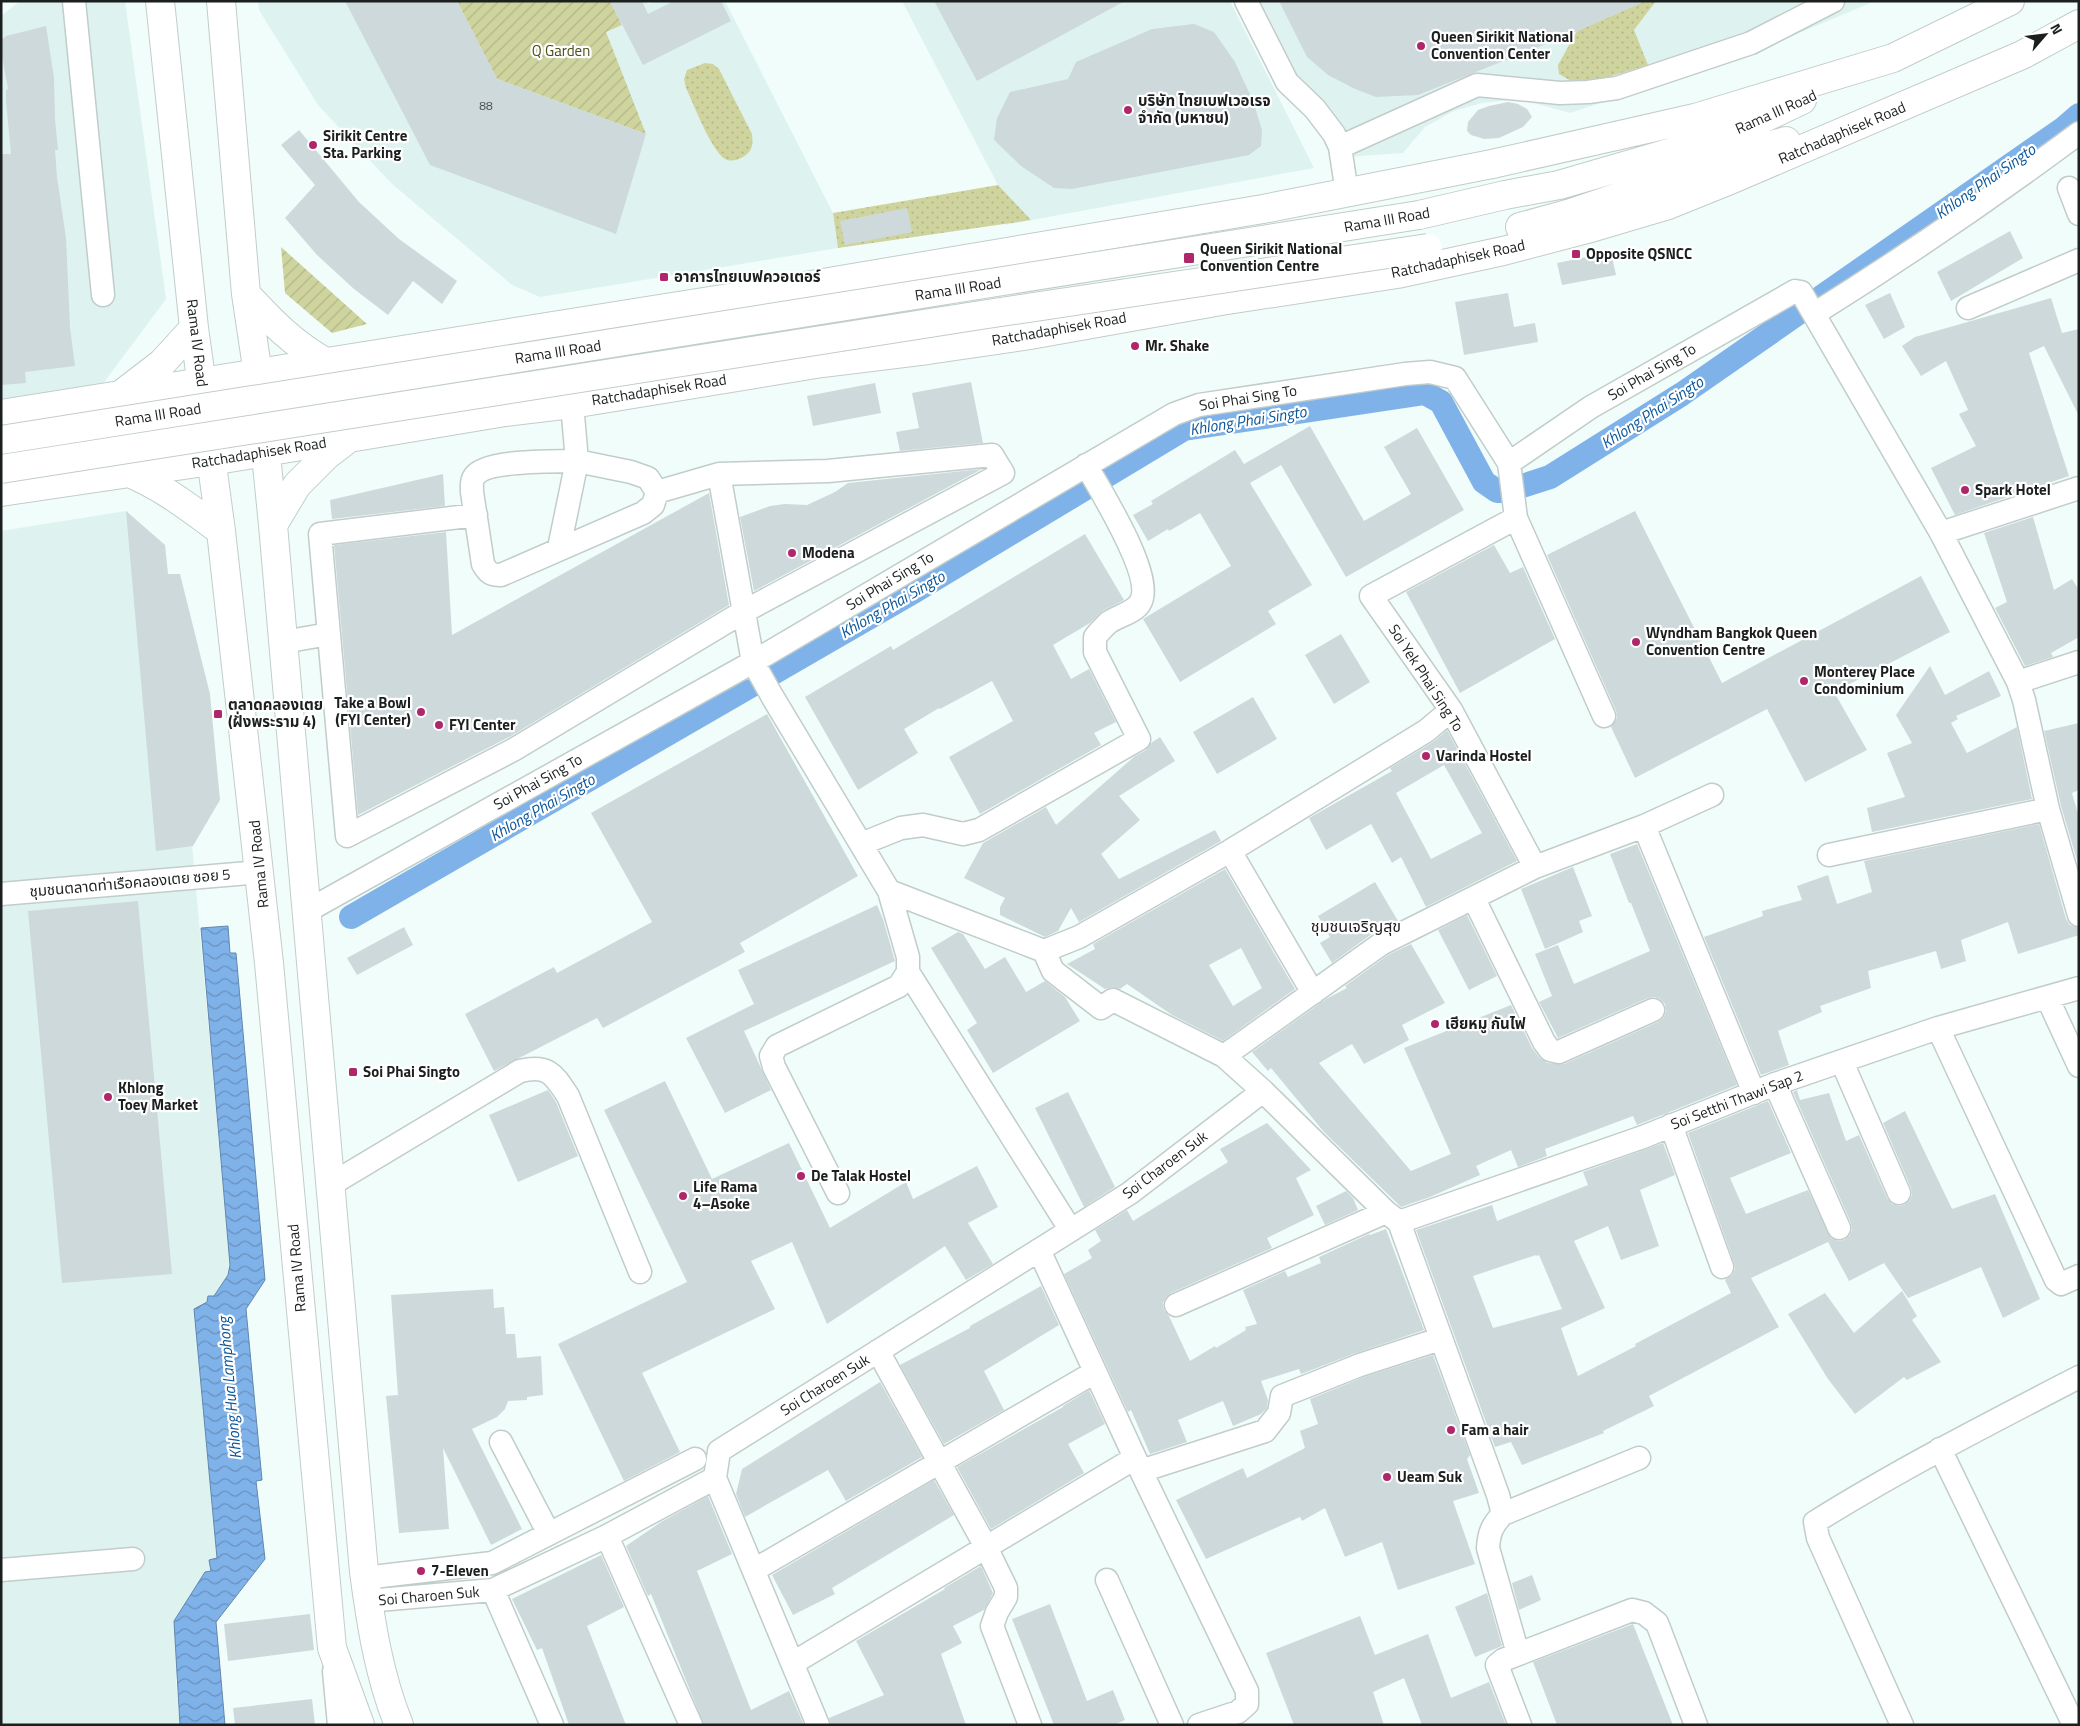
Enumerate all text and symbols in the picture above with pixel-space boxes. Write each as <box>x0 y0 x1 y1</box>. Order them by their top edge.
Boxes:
north arrow <box>2020 10 2070 60</box>
text: N <box>2045 19 2068 38</box>
place label: Queen Sirikit National Convention Center <box>1431 25 1573 65</box>
park label: Q Garden <box>532 39 590 62</box>
marker: Queen Sirikit National Convention Center <box>1415 40 1427 52</box>
street label: Rama III Road <box>1731 83 1820 140</box>
place label: บริษัท ไทยเบฟเวอเรจ จำกัด (มหาชน) <box>1138 89 1271 129</box>
street label: Ratchadaphisek Road <box>1775 95 1909 170</box>
house number: 88 <box>479 96 493 115</box>
marker: บริษัท ไทยเบฟเวอเรจ จำกัด (มหาชน) <box>1122 104 1134 116</box>
place label: Sirikit Centre Sta. Parking <box>323 124 408 164</box>
water label: Khlong Phai Singto <box>1930 137 2041 225</box>
marker: Sirikit Centre Sta. Parking <box>307 139 319 151</box>
street label: Rama III Road <box>1342 201 1432 238</box>
street label: Ratchadaphisek Road <box>1389 233 1527 284</box>
place label: Queen Sirikit National Convention Centre <box>1200 237 1342 277</box>
place label: Opposite QSNCC <box>1586 242 1692 265</box>
marker: Opposite QSNCC <box>1570 248 1582 260</box>
marker: Queen Sirikit National Convention Centre <box>1182 251 1196 265</box>
place label: อาคารไทยเบฟควอเตอร์ <box>674 265 821 288</box>
street label: Rama III Road <box>913 270 1003 307</box>
marker: อาคารไทยเบฟควอเตอร์ <box>658 271 670 283</box>
street label: Rama IV Road <box>181 298 214 388</box>
street label: Ratchadaphisek Road <box>990 305 1128 352</box>
street label: Rama III Road <box>513 333 603 370</box>
place label: Mr. Shake <box>1145 334 1210 357</box>
street label: Soi Phai Sing To <box>1603 337 1700 406</box>
marker: Mr. Shake <box>1129 340 1141 352</box>
street label: Ratchadaphisek Road <box>590 367 728 412</box>
water label: Khlong Phai Singto <box>1596 369 1709 454</box>
street label: Soi Phai Sing To <box>1197 378 1298 417</box>
street label: Rama III Road <box>113 396 203 433</box>
water label: Khlong Phai Singto <box>1188 399 1309 441</box>
street label: Ratchadaphisek Road <box>190 430 328 475</box>
place label: Spark Hotel <box>1975 478 2051 501</box>
marker: Spark Hotel <box>1959 484 1971 496</box>
place label: Modena <box>802 541 855 564</box>
street label: Soi Phai Sing To <box>842 545 938 616</box>
marker: Modena <box>786 547 798 559</box>
water label: Khlong Phai Singto <box>835 564 950 644</box>
street label: Soi Yek Phai Sing To <box>1383 620 1470 736</box>
place label: Wyndham Bangkok Queen Convention Centre <box>1646 621 1817 661</box>
marker: Wyndham Bangkok Queen Convention Centre <box>1630 636 1642 648</box>
place label: Monterey Place Condominium <box>1814 660 1915 700</box>
marker: Monterey Place Condominium <box>1798 675 1810 687</box>
place label: Take a Bowl (FYI Center) <box>334 691 411 731</box>
place label: ตลาดคลองเตย (ฝั่งพระราม 4) <box>228 693 323 733</box>
marker: Take a Bowl (FYI Center) <box>415 706 427 718</box>
marker: ตลาดคลองเตย (ฝั่งพระราม 4) <box>212 708 224 720</box>
place label: FYI Center <box>449 713 516 736</box>
marker: FYI Center <box>433 719 445 731</box>
place label: Varinda Hostel <box>1436 744 1532 767</box>
street label: Soi Phai Sing To <box>489 748 587 816</box>
marker: Varinda Hostel <box>1420 750 1432 762</box>
water label: Khlong Phai Singto <box>485 767 600 847</box>
street label: Rama IV Road <box>242 819 275 909</box>
street label: ชุมชนตลาดท่าเรือคลองเตย ซอย 5 <box>28 862 231 903</box>
district label: ชุมชนเจริญสุข <box>1311 914 1401 938</box>
place label: เฮียหมู กันไฟ <box>1445 1012 1526 1035</box>
marker: เฮียหมู กันไฟ <box>1429 1018 1441 1030</box>
place label: Soi Phai Singto <box>363 1060 460 1083</box>
street label: Soi Setthi Thawi Sap 2 <box>1667 1064 1806 1135</box>
marker: Soi Phai Singto <box>347 1066 359 1078</box>
place label: Khlong Toey Market <box>118 1076 199 1116</box>
marker: Khlong Toey Market <box>102 1091 114 1103</box>
street label: Soi Charoen Suk <box>1117 1125 1212 1204</box>
place label: De Talak Hostel <box>811 1164 911 1187</box>
marker: De Talak Hostel <box>795 1170 807 1182</box>
place label: Life Rama 4–Asoke <box>693 1175 758 1215</box>
marker: Life Rama 4–Asoke <box>677 1190 689 1202</box>
street label: Rama IV Road <box>281 1223 312 1313</box>
water label: Khlong Hua Lamphong <box>211 1313 247 1460</box>
street label: Soi Charoen Suk <box>776 1348 874 1421</box>
place label: Fam a hair <box>1461 1418 1529 1441</box>
marker: Fam a hair <box>1445 1424 1457 1436</box>
place label: Ueam Suk <box>1397 1465 1462 1488</box>
marker: Ueam Suk <box>1381 1471 1393 1483</box>
place label: 7-Eleven <box>431 1559 489 1582</box>
marker: 7-Eleven <box>415 1565 427 1577</box>
street label: Soi Charoen Suk <box>377 1580 481 1611</box>

